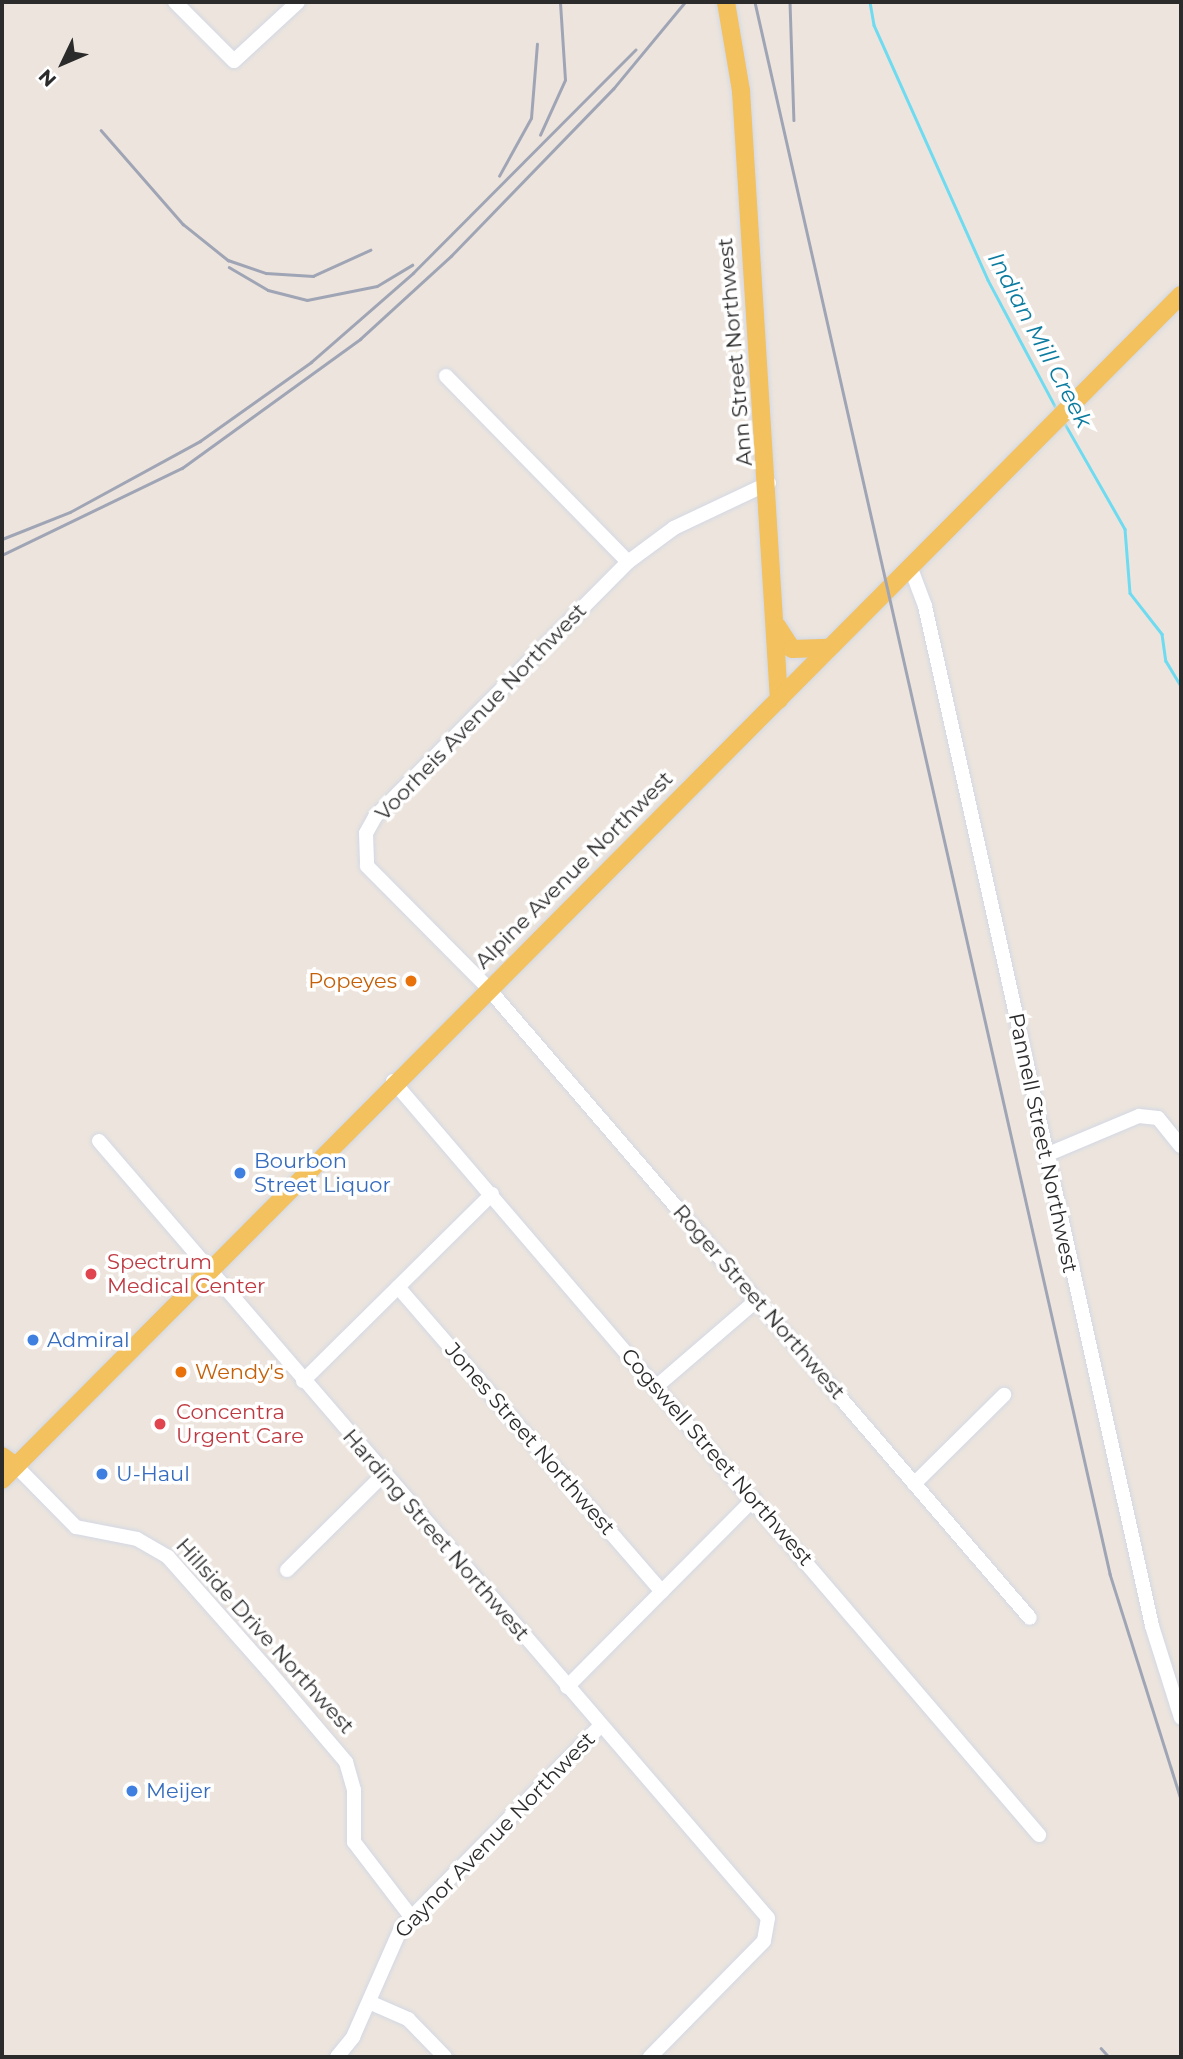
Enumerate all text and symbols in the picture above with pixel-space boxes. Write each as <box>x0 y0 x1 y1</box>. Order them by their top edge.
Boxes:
north arrow <box>28 28 98 98</box>
text: N <box>34 64 61 91</box>
street label: Ann Street Northwest <box>712 237 758 467</box>
water label: Indian Mill Creek <box>982 247 1098 433</box>
street label: Voorheis Avenue Northwest <box>370 598 592 826</box>
street label: Alpine Avenue Northwest <box>470 766 678 974</box>
place label: Popeyes <box>308 968 397 994</box>
marker: Popeyes <box>403 973 419 989</box>
street label: Pannell Street Northwest <box>1003 1011 1083 1275</box>
place label: Bourbon Street Liquor <box>254 1148 391 1198</box>
marker: Bourbon Street Liquor <box>232 1165 248 1181</box>
street label: Roger Street Northwest <box>668 1200 850 1404</box>
place label: Spectrum Medical Center <box>107 1249 266 1299</box>
marker: Spectrum Medical Center <box>81 1264 101 1284</box>
place label: Admiral <box>47 1327 130 1353</box>
marker: Admiral <box>25 1332 41 1348</box>
street label: Jones Street Northwest <box>440 1338 620 1540</box>
street label: Cogswell Street Northwest <box>616 1343 818 1571</box>
place label: Wendy's <box>195 1359 284 1385</box>
marker: Wendy's <box>173 1364 189 1380</box>
place label: Concentra Urgent Care <box>176 1399 304 1449</box>
marker: Concentra Urgent Care <box>150 1414 170 1434</box>
street label: Harding Street Northwest <box>337 1424 535 1646</box>
place label: U-Haul <box>116 1461 190 1487</box>
marker: U-Haul <box>94 1466 110 1482</box>
street label: Hillside Drive Northwest <box>171 1533 359 1739</box>
street label: Gaynor Avenue Northwest <box>390 1727 600 1943</box>
place label: Meijer <box>146 1778 211 1804</box>
marker: Meijer <box>124 1783 140 1799</box>

